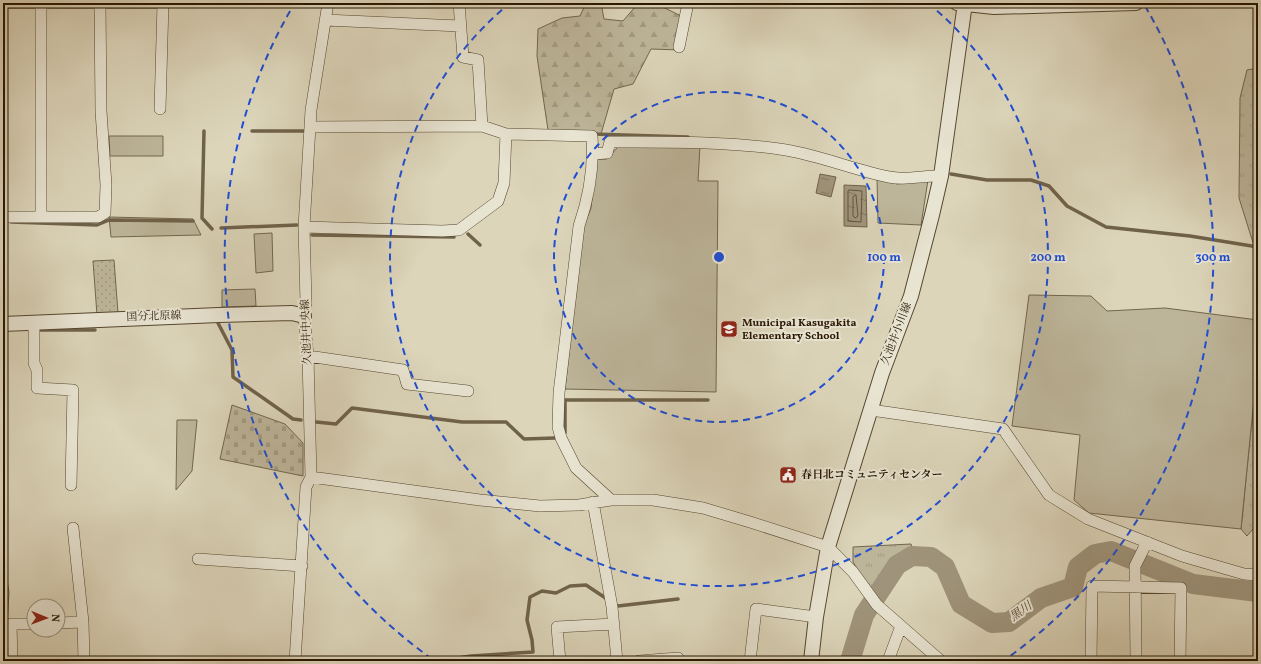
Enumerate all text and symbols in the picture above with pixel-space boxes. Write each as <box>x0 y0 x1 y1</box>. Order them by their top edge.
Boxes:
centre of rings <box>712 250 726 264</box>
text: 100 m <box>867 250 901 266</box>
text: 200 m <box>1030 250 1066 266</box>
text: 300 m <box>1196 250 1231 266</box>
street label: 久池井中央線 <box>298 299 316 365</box>
street label: 久池井小川線 <box>878 301 916 367</box>
street label: 国分北原線 <box>126 309 182 325</box>
place label: Municipal Kasugakita Elementary School <box>742 316 856 344</box>
school or university icon: Municipal Kasugakita Elementary School <box>719 319 739 339</box>
public building icon: 春日北コミュニティセンター <box>778 465 798 485</box>
place label: 春日北コミュニティセンター <box>801 468 942 483</box>
water label: 黒川 <box>1007 597 1037 625</box>
north arrow <box>26 598 66 638</box>
text: N <box>47 614 62 622</box>

